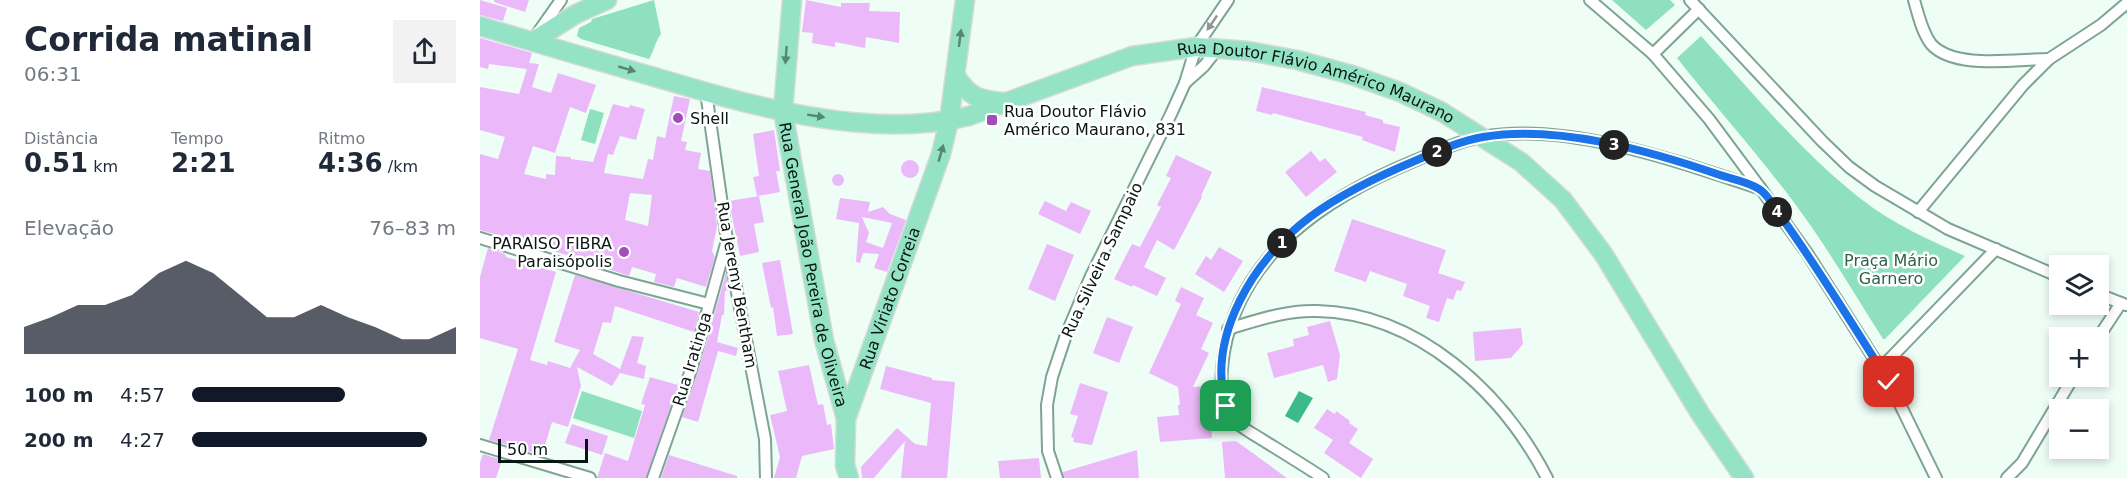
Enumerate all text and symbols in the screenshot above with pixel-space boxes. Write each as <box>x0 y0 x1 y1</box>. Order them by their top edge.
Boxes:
one-way arrow <box>1206 15 1218 31</box>
text: Corrida matinal <box>24 20 313 59</box>
button: share <box>393 20 456 83</box>
one-way arrow <box>956 28 965 47</box>
street label: Rua Doutor Flávio Américo Maurano <box>1176 37 1458 127</box>
one-way arrow <box>782 46 791 65</box>
text: 06:31 <box>24 62 82 86</box>
one-way arrow <box>618 65 636 74</box>
place label: Rua Doutor Flávio Américo Maurano, 831 <box>1004 102 1186 139</box>
place label: Shell <box>690 109 729 128</box>
marker: Shell <box>671 111 685 125</box>
one-way arrow <box>807 112 826 121</box>
marker: Rua Doutor Flávio Américo Maurano, 831 <box>985 113 999 127</box>
street label: Rua General João Pereira de Oliveira <box>776 121 852 409</box>
text: Distância <box>24 129 98 148</box>
text: Tempo <box>171 129 223 148</box>
text: Ritmo <box>318 129 365 148</box>
pin: 3 <box>1599 130 1629 160</box>
text: 3 <box>1608 135 1620 154</box>
pin: 2 <box>1422 137 1452 167</box>
text: 2 <box>1431 142 1443 161</box>
one-way arrow <box>937 144 946 162</box>
text: 0.51 <box>24 148 88 178</box>
text: 2:21 <box>171 148 236 178</box>
text: 4:36 <box>318 148 383 178</box>
text: km <box>88 157 118 176</box>
text: /km <box>383 157 418 176</box>
street label: Rua Silveira Sampaio <box>1058 179 1146 341</box>
pin: 4 <box>1762 197 1792 227</box>
street label: Rua Jeremy Bentham <box>713 200 761 370</box>
text: 4 <box>1771 202 1783 221</box>
text: Elevação <box>24 216 114 240</box>
text: 76–83 m <box>369 216 456 240</box>
street label: Rua Viriato Correia <box>855 224 924 372</box>
pin: 1 <box>1267 228 1297 258</box>
text: 1 <box>1276 233 1288 252</box>
place label: PARAISO FIBRA Paraisópolis <box>492 234 612 271</box>
marker: PARAISO FIBRA Paraisópolis <box>617 245 631 259</box>
park label: Praça Mário Garnero <box>1844 251 1938 288</box>
map controls <box>2049 255 2109 459</box>
button: layers <box>2049 255 2109 315</box>
street label: Rua Iratinga <box>669 310 715 408</box>
button: + <box>2049 327 2109 387</box>
pin <box>1863 356 1914 407</box>
icon: check <box>1872 365 1905 398</box>
pin <box>1200 380 1251 431</box>
text: 100 m <box>24 383 94 407</box>
text: 4:57 <box>120 383 165 407</box>
icon: arrive <box>1209 389 1242 422</box>
button: − <box>2049 399 2109 459</box>
text: 200 m <box>24 428 94 452</box>
text: 4:27 <box>120 428 165 452</box>
scale bar <box>498 436 588 464</box>
text: 50 m <box>507 440 548 459</box>

